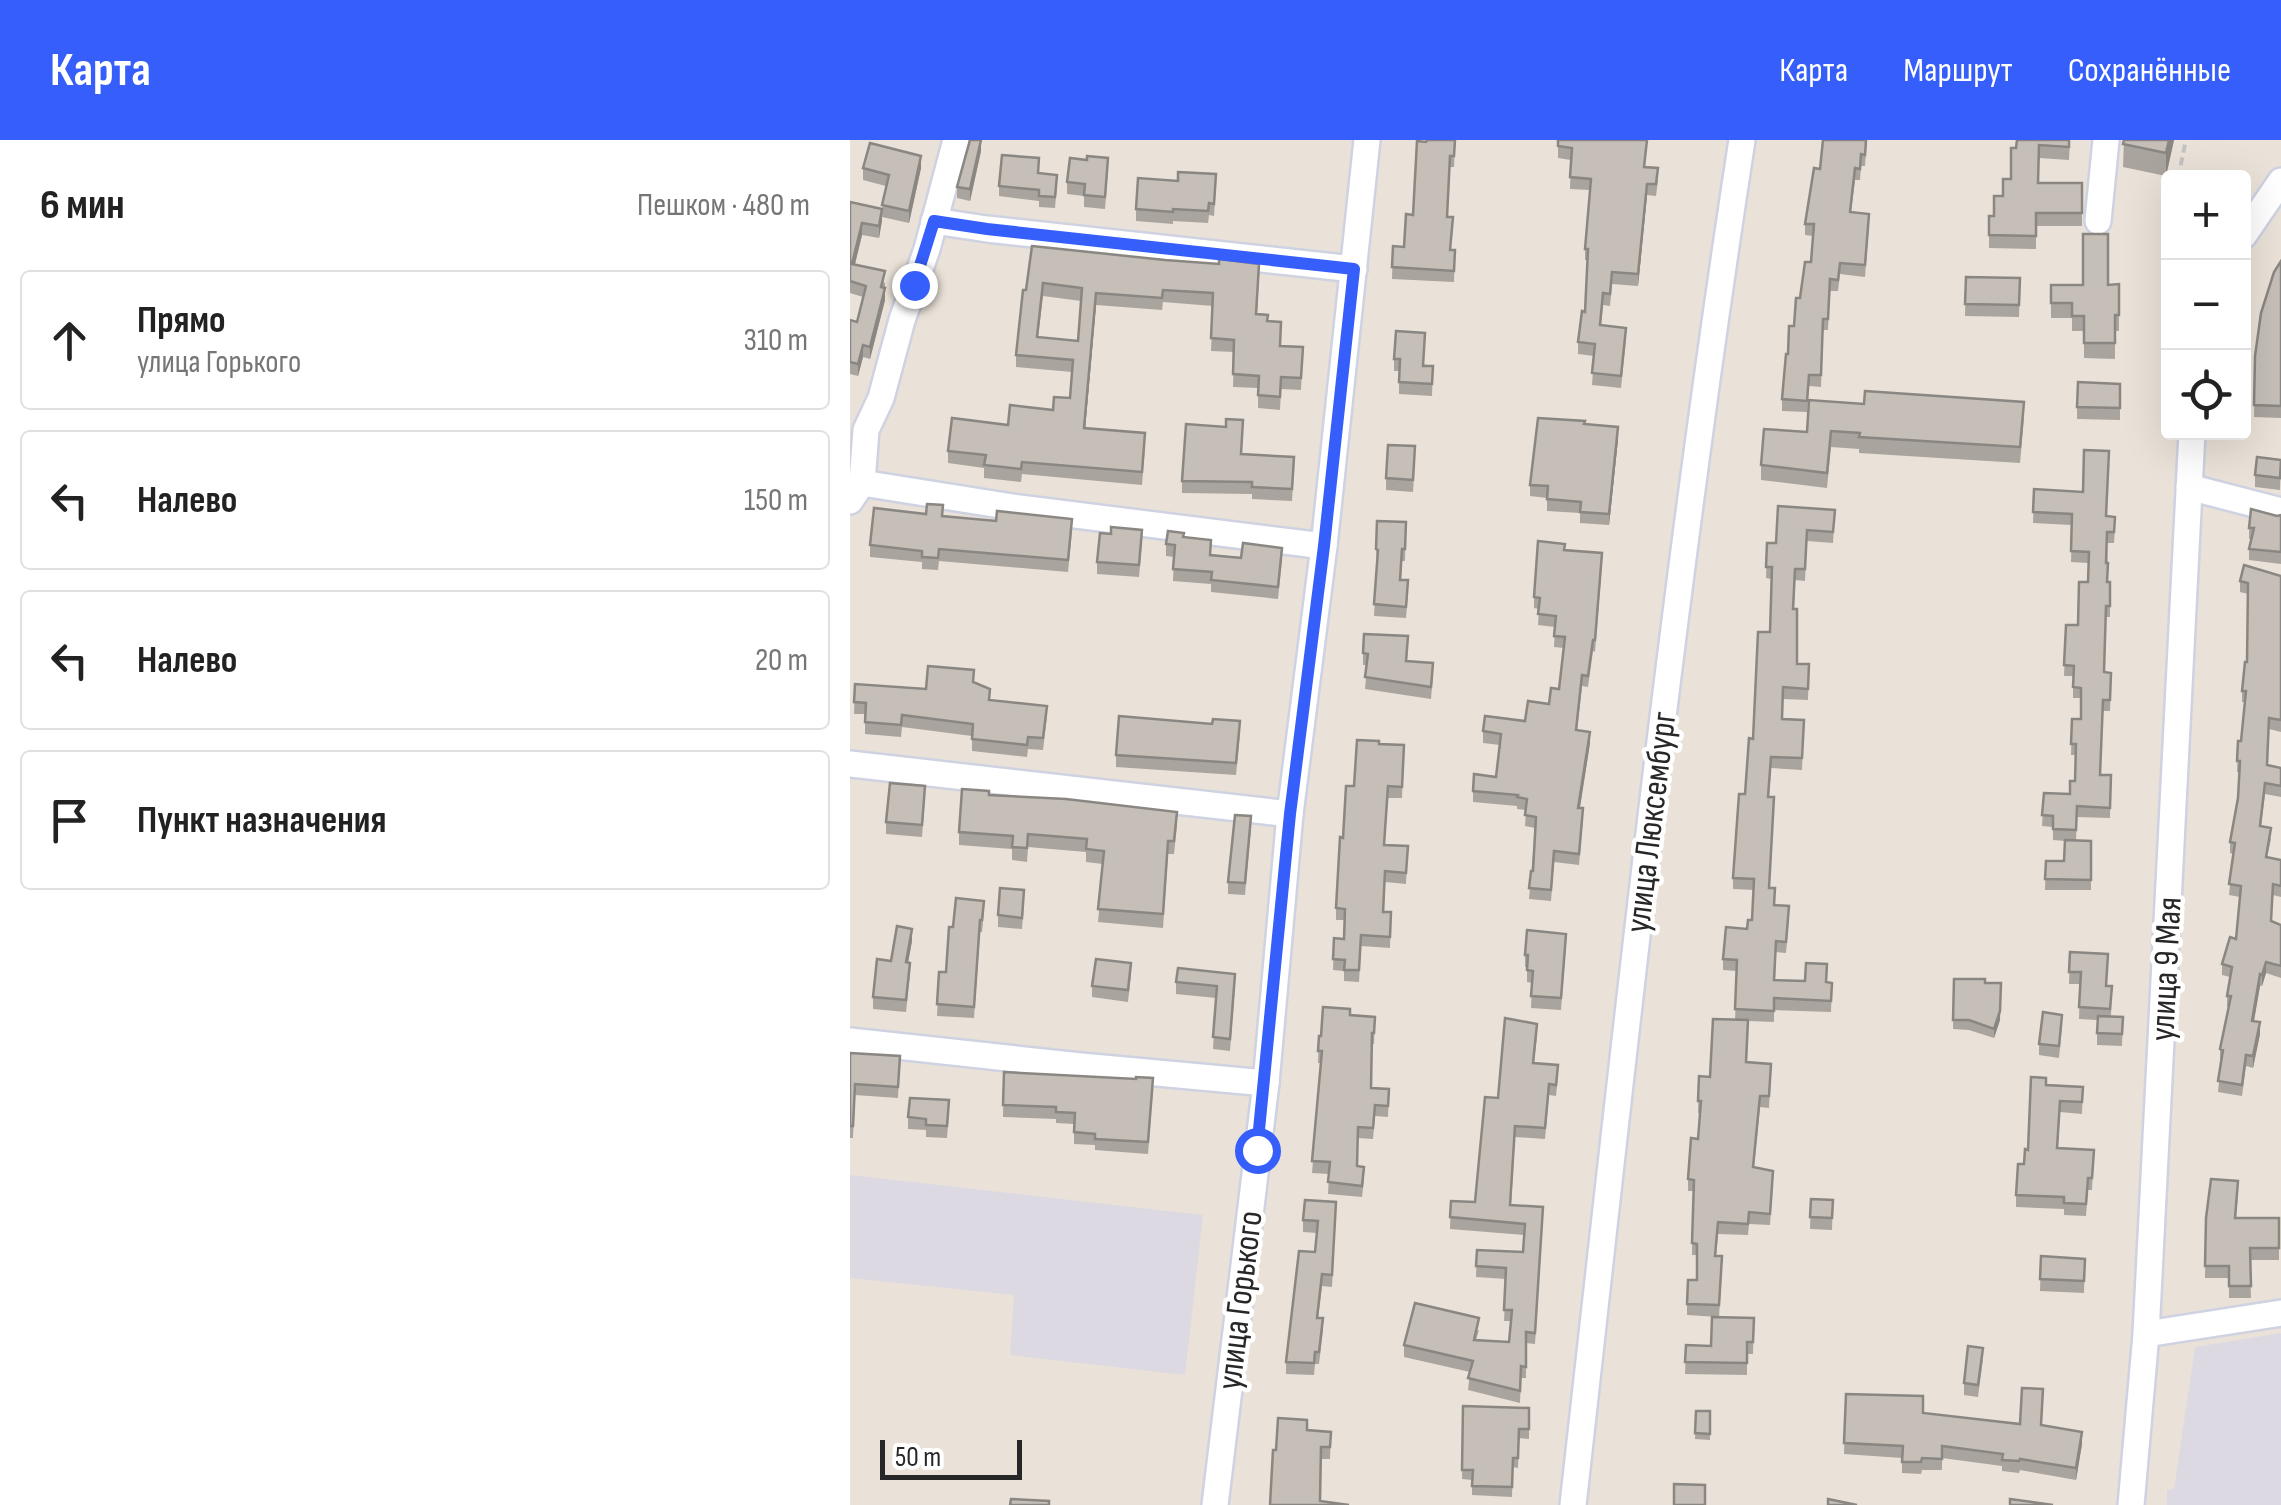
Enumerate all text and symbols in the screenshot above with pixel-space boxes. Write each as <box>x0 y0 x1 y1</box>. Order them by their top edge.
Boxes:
text: Карта <box>50 42 151 99</box>
text: Карта <box>1779 49 1848 92</box>
text: Маршрут <box>1903 49 2013 92</box>
text: Сохранённые <box>2068 49 2231 92</box>
map controls <box>2161 170 2251 440</box>
button: + <box>2161 170 2251 260</box>
text: 6 мин <box>40 180 125 231</box>
text: Пешком · 480 m <box>637 186 810 225</box>
button: − <box>2161 260 2251 350</box>
route end <box>892 263 938 309</box>
text: Прямо <box>137 298 226 343</box>
icon: ahead <box>42 313 97 368</box>
text: 310 m <box>743 321 808 360</box>
text: улица Горького <box>137 343 301 382</box>
button: locate <box>2161 350 2251 440</box>
icon: left <box>42 473 97 528</box>
text: Налево <box>137 478 237 523</box>
text: 150 m <box>744 481 808 520</box>
icon: left <box>42 633 97 688</box>
text: Налево <box>137 638 237 683</box>
text: 20 m <box>755 641 808 680</box>
street label: улица Люксембург <box>1617 709 1686 935</box>
icon: arrive <box>42 793 97 848</box>
text: Пункт назначения <box>137 798 386 843</box>
street label: улица 9 Мая <box>2141 896 2192 1042</box>
route start <box>1235 1128 1281 1174</box>
street label: улица Горького <box>1208 1208 1273 1392</box>
scale bar <box>880 1435 1022 1480</box>
text: 50 m <box>895 1441 941 1474</box>

